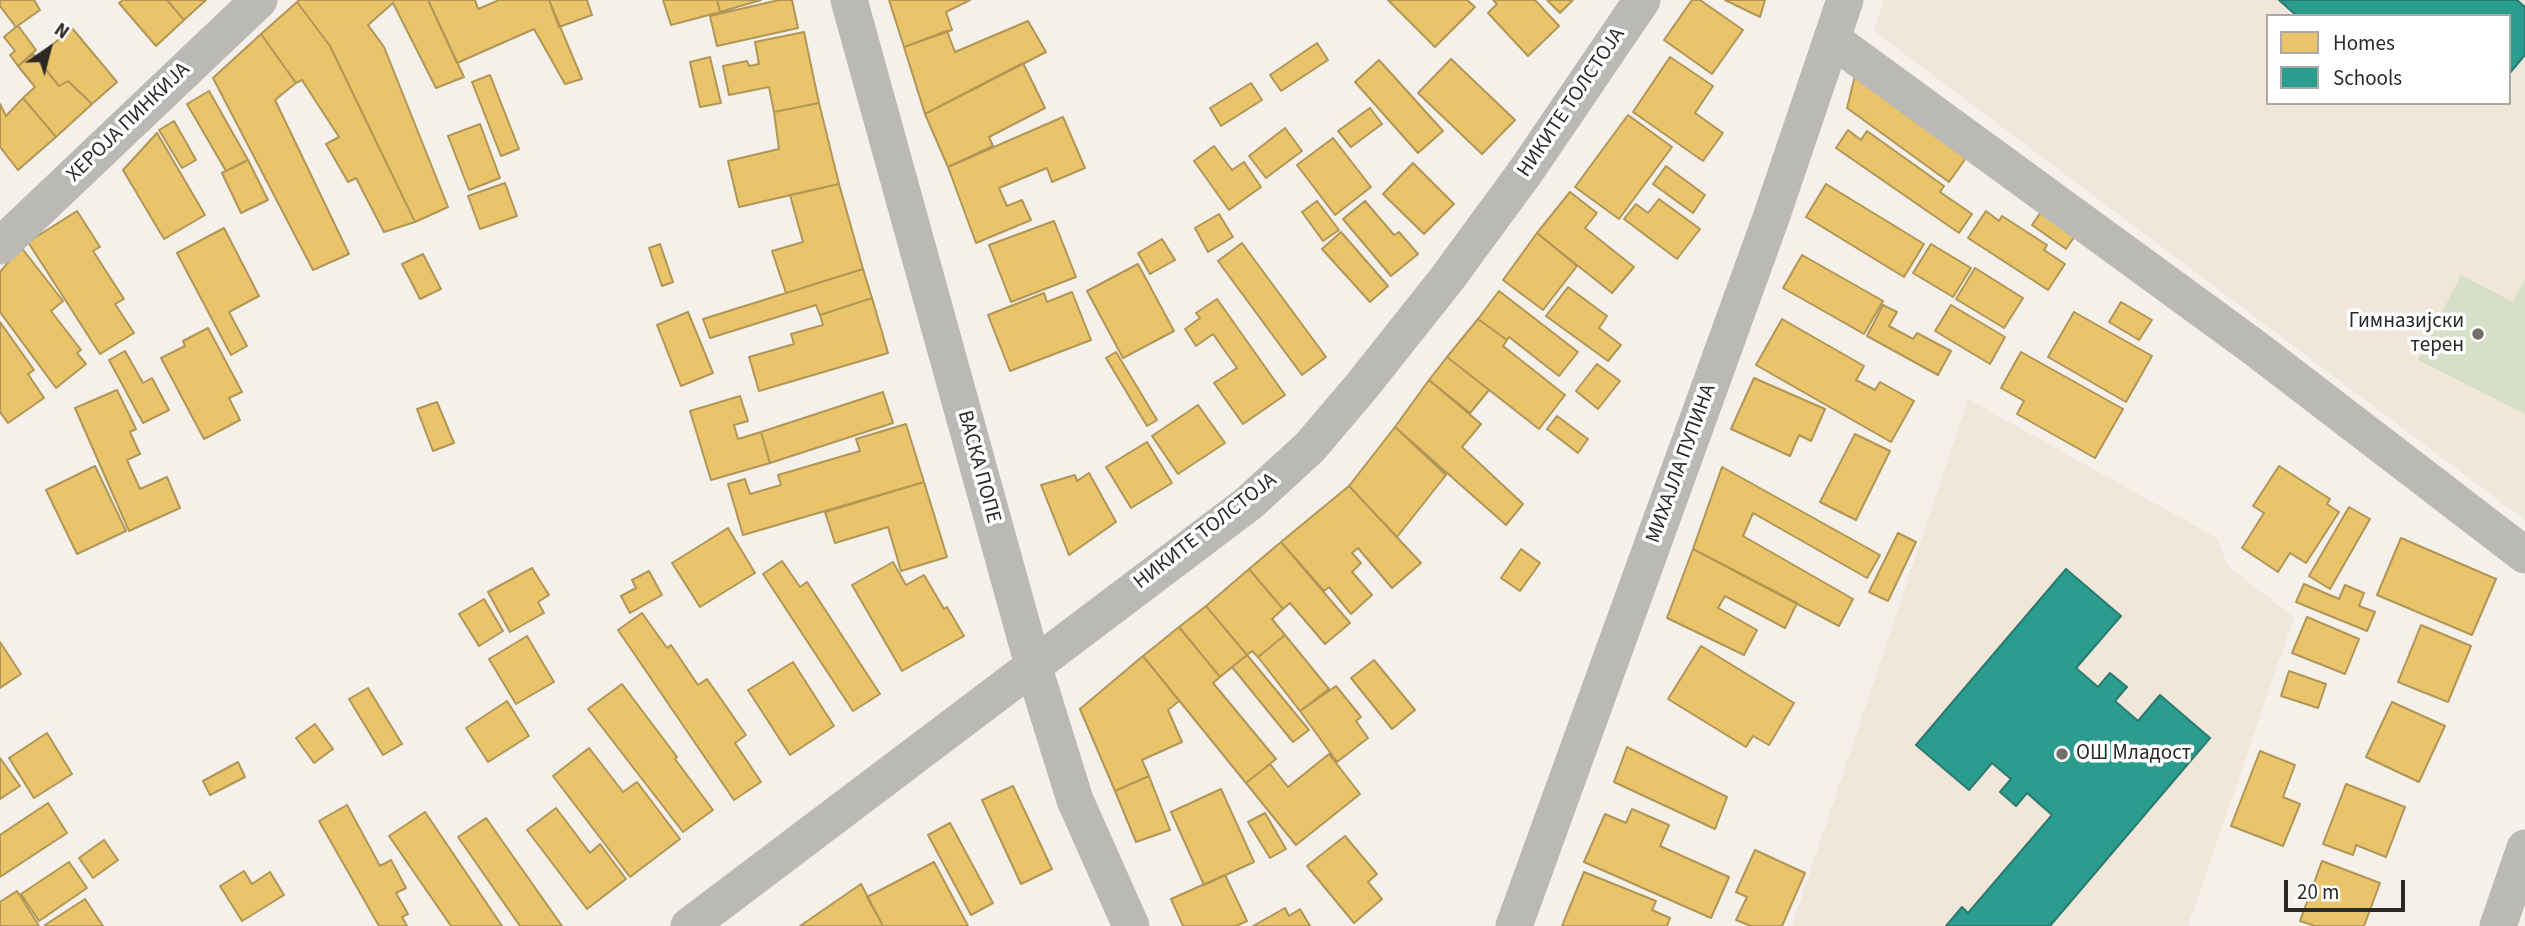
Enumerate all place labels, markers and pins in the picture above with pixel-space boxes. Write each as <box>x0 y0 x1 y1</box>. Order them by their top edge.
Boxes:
place label: Гимназијски терен <box>2349 309 2464 359</box>
marker: Гимназијски терен <box>2470 326 2486 342</box>
place label: ОШ Младост <box>2076 741 2191 767</box>
marker: ОШ Младост <box>2054 746 2070 762</box>

